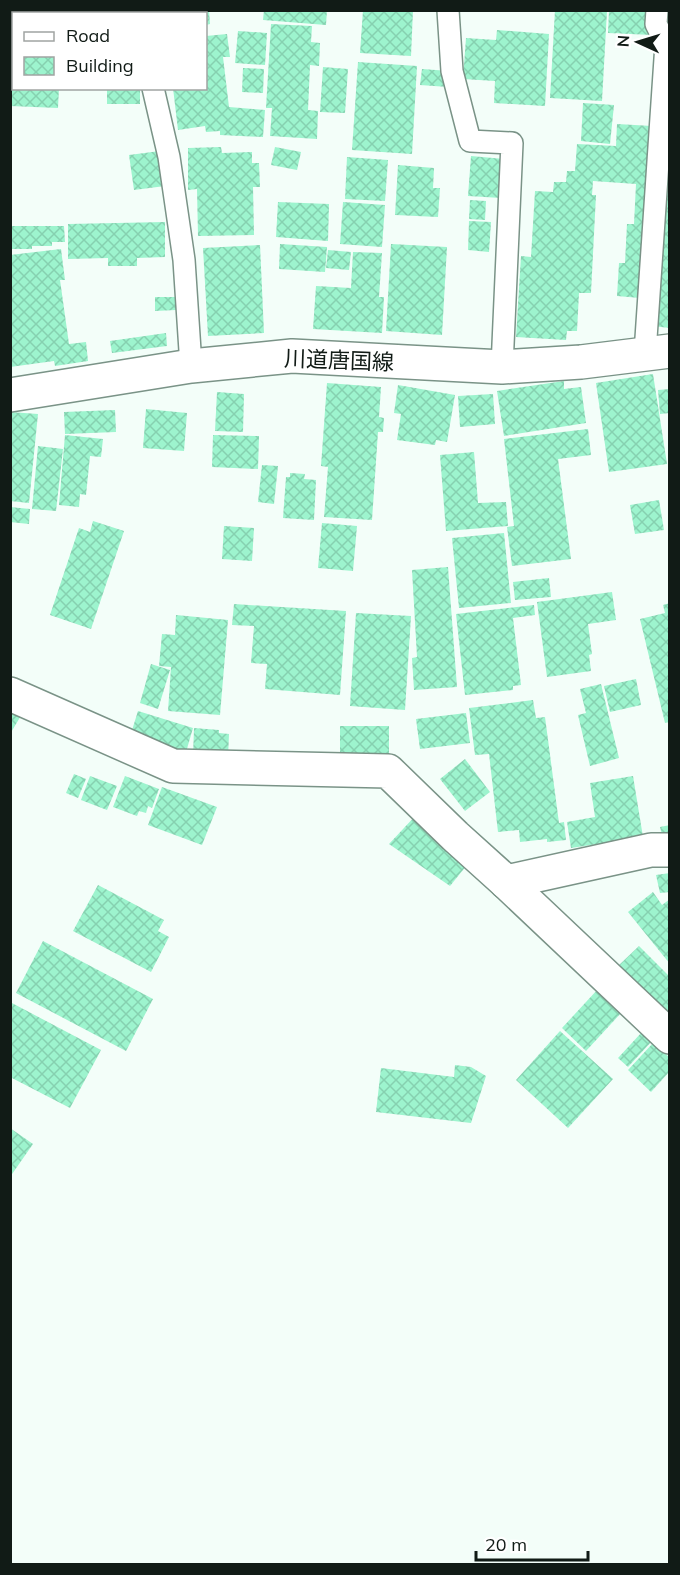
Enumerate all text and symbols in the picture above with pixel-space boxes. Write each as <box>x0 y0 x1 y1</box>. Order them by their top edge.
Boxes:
legend <box>12 12 207 90</box>
north arrow <box>608 12 668 72</box>
text: Road <box>66 24 110 47</box>
text: N <box>613 34 633 48</box>
text: Building <box>66 54 134 77</box>
street label: 川道唐国線 <box>284 344 394 376</box>
scale bar <box>476 1524 588 1562</box>
text: 20 m <box>485 1533 527 1556</box>

